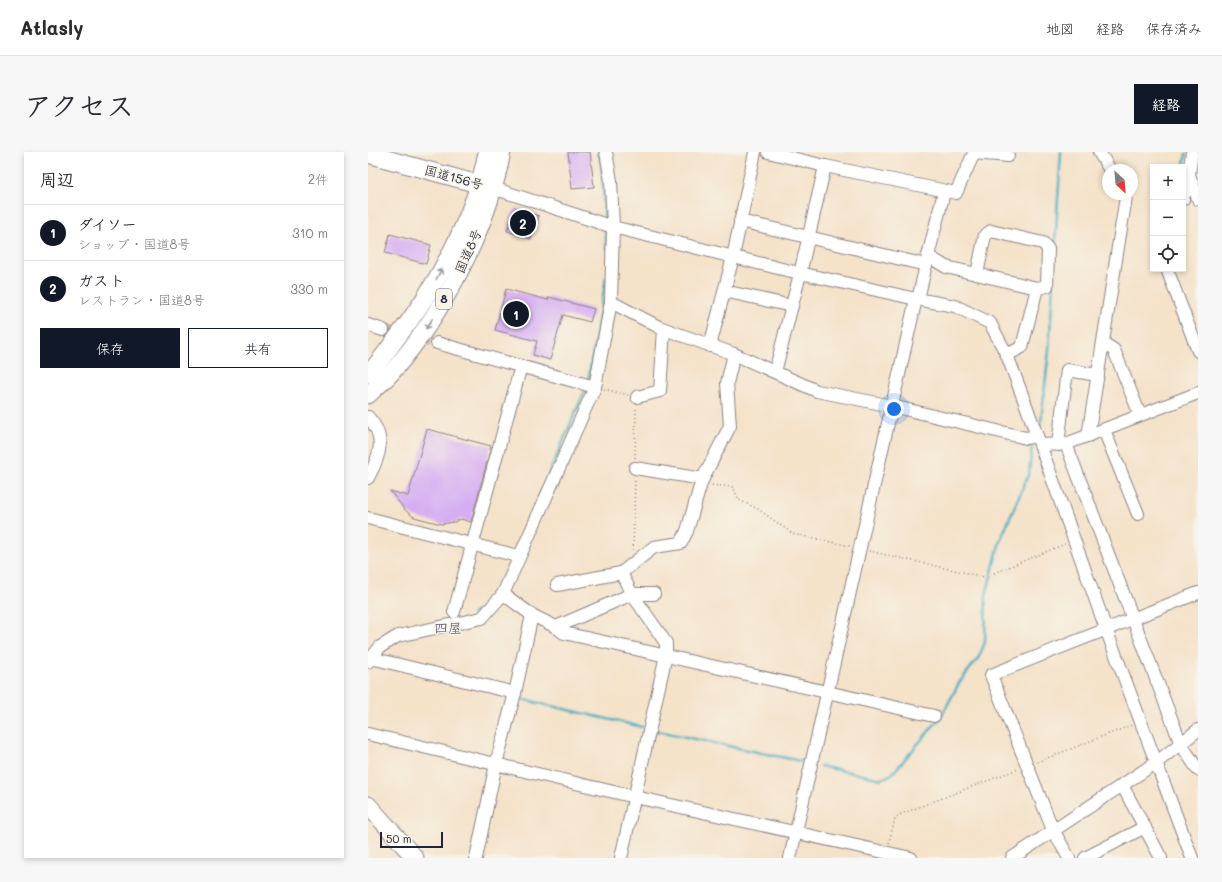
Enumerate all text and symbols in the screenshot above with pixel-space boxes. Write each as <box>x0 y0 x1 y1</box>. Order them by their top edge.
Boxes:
text: Atlasly <box>20 15 83 40</box>
text: 地図 <box>1046 19 1074 38</box>
text: 経路 <box>1096 19 1124 38</box>
text: 保存済み <box>1146 19 1202 38</box>
button: 経路 <box>1134 84 1198 124</box>
text: アクセス <box>24 87 134 123</box>
street label: 国道156号 <box>423 161 485 193</box>
north arrow <box>1102 164 1138 200</box>
map controls <box>1150 164 1186 272</box>
button: + <box>1150 164 1186 200</box>
text: 周辺 <box>40 168 74 190</box>
text: 2件 <box>308 170 328 187</box>
button: − <box>1150 200 1186 236</box>
pin: 2 <box>510 208 536 238</box>
text: ダイソー <box>78 214 137 234</box>
text: 1 <box>50 224 56 241</box>
text: 310 m <box>292 224 328 241</box>
street label: 国道8号 <box>450 226 485 276</box>
text: ショップ · 国道8号 <box>78 235 190 252</box>
button: locate <box>1150 236 1186 272</box>
one-way arrow <box>436 268 443 280</box>
text: ガスト <box>78 270 125 290</box>
text: 2 <box>49 280 57 297</box>
text: 330 m <box>290 280 328 297</box>
road number: 8 <box>436 289 452 309</box>
text: レストラン · 国道8号 <box>78 291 205 308</box>
pin: 1 <box>503 299 529 329</box>
one-way arrow <box>424 318 432 330</box>
button: 保存 <box>40 328 180 368</box>
button: 共有 <box>188 328 328 368</box>
your location <box>884 399 904 419</box>
district label: 四屋 <box>434 618 462 637</box>
scale bar <box>380 830 443 849</box>
text: 50 m <box>386 831 412 846</box>

